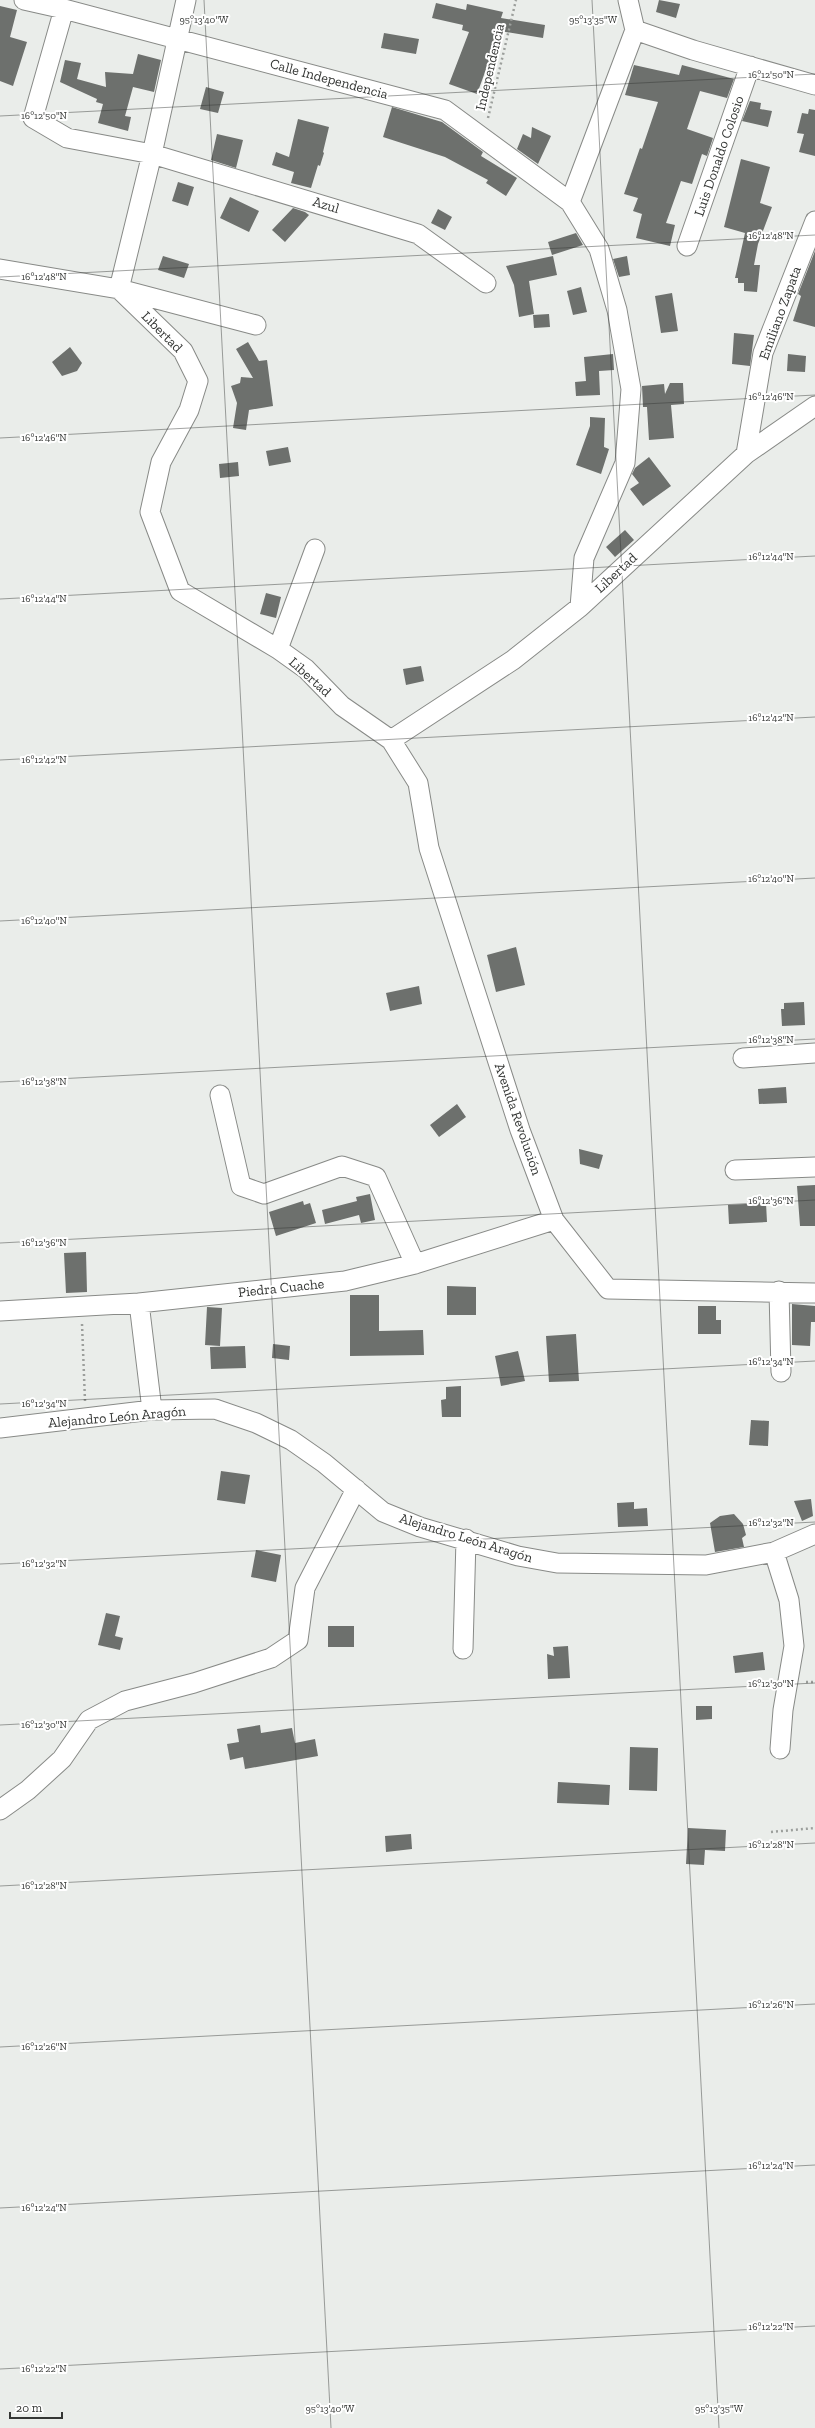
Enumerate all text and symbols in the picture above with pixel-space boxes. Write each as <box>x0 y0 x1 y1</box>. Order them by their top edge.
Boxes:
text: 95°13'40"W <box>180 14 229 26</box>
text: 95°13'35"W <box>569 14 618 26</box>
street label: Independencia <box>472 22 508 112</box>
street label: Calle Independencia <box>268 55 390 103</box>
text: 16°12'50"N <box>748 69 795 81</box>
street label: Luis Donaldo Colosio <box>690 93 748 219</box>
text: 16°12'50"N <box>21 110 68 122</box>
street label: Azul <box>311 193 342 217</box>
text: 16°12'48"N <box>748 230 794 242</box>
street label: Emiliano Zapata <box>755 264 805 362</box>
text: 16°12'48"N <box>21 271 67 283</box>
street label: Libertad <box>138 308 186 356</box>
text: 16°12'46"N <box>748 391 794 403</box>
text: 16°12'46"N <box>21 432 67 444</box>
street label: Libertad <box>592 549 641 597</box>
text: 16°12'44"N <box>748 551 794 563</box>
text: 16°12'44"N <box>21 593 67 605</box>
street label: Libertad <box>285 654 335 701</box>
text: 16°12'42"N <box>748 712 794 724</box>
text: 16°12'42"N <box>21 754 67 766</box>
text: 16°12'40"N <box>748 873 795 885</box>
text: 16°12'40"N <box>21 915 68 927</box>
text: 16°12'38"N <box>748 1034 794 1046</box>
street label: Avenida Revolución <box>491 1061 545 1177</box>
text: 16°12'38"N <box>21 1076 67 1088</box>
text: 16°12'36"N <box>748 1195 794 1207</box>
text: 16°12'36"N <box>21 1237 67 1249</box>
street label: Piedra Cuache <box>237 1275 325 1301</box>
text: 16°12'34"N <box>748 1356 794 1368</box>
text: 16°12'34"N <box>21 1398 67 1410</box>
street label: Alejandro León Aragón <box>47 1403 187 1431</box>
street label: Alejandro León Aragón <box>397 1510 535 1566</box>
text: 16°12'32"N <box>748 1517 794 1529</box>
text: 16°12'32"N <box>21 1558 67 1570</box>
text: 16°12'30"N <box>748 1678 794 1690</box>
text: 16°12'30"N <box>21 1719 67 1731</box>
text: 16°12'28"N <box>748 1839 794 1851</box>
text: 16°12'28"N <box>21 1880 67 1892</box>
text: 16°12'26"N <box>748 1999 794 2011</box>
text: 16°12'26"N <box>21 2041 67 2053</box>
text: 16°12'24"N <box>748 2160 794 2172</box>
text: 16°12'24"N <box>21 2202 67 2214</box>
text: 16°12'22"N <box>748 2321 794 2333</box>
text: 16°12'22"N <box>21 2363 67 2375</box>
scale bar <box>10 2394 62 2420</box>
text: 20 m <box>16 2401 43 2415</box>
text: 95°13'40"W <box>306 2403 355 2415</box>
text: 95°13'35"W <box>695 2403 744 2415</box>

